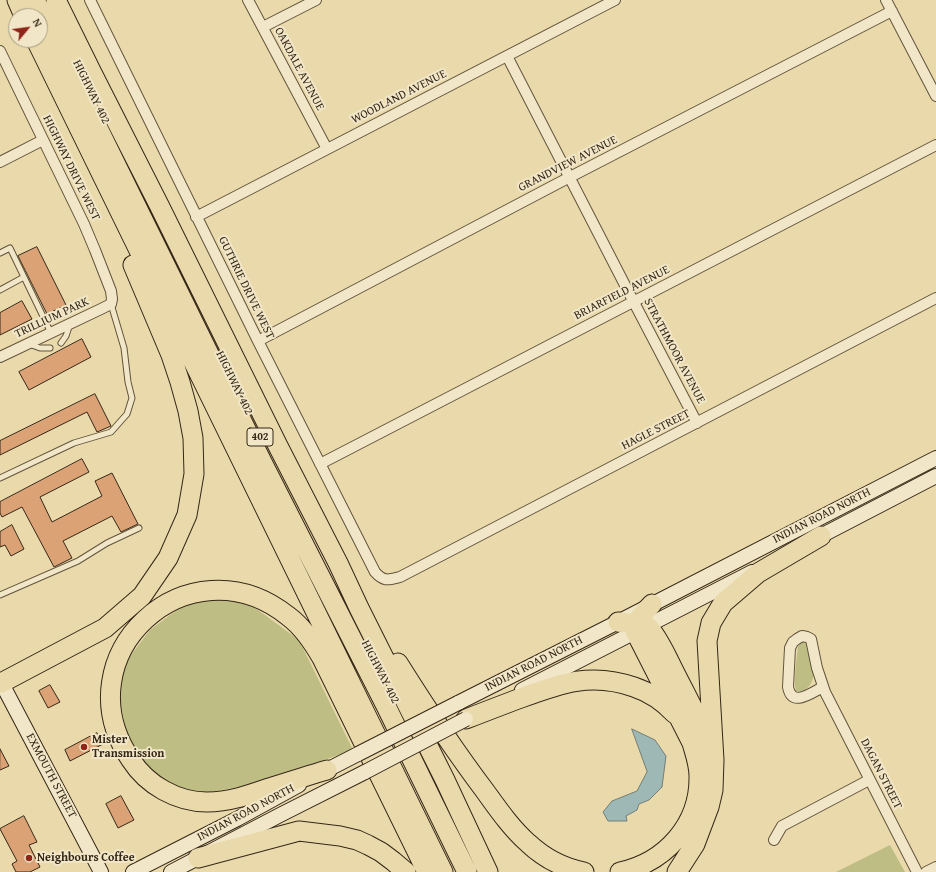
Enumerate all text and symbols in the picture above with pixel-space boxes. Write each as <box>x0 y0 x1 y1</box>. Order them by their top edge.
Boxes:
north arrow <box>8 8 48 48</box>
text: N <box>29 16 46 30</box>
street label: OAKDALE AVENUE <box>271 25 327 113</box>
street label: HIGHWAY 402 <box>69 58 113 126</box>
street label: WOODLAND AVENUE <box>349 67 449 127</box>
street label: HIGHWAY DRIVE WEST <box>39 113 103 223</box>
street label: GRANDVIEW AVENUE <box>516 133 620 195</box>
street label: GUTHRIE DRIVE WEST <box>215 234 277 342</box>
street label: BRIARFIELD AVENUE <box>572 263 672 323</box>
street label: TRILLIUM PARK <box>13 295 91 341</box>
street label: STRATHMOOR AVENUE <box>640 296 708 406</box>
street label: HIGHWAY 402 <box>212 349 256 417</box>
street label: HAGLE STREET <box>619 407 693 453</box>
road number: 402 <box>247 428 273 446</box>
street label: INDIAN ROAD NORTH <box>771 485 873 547</box>
street label: INDIAN ROAD NORTH <box>483 633 585 695</box>
street label: HIGHWAY 402 <box>358 638 402 706</box>
street label: EXMOUTH STREET <box>23 731 79 821</box>
place label: Mister Transmission <box>92 733 164 761</box>
street label: DAGAN STREET <box>857 736 905 812</box>
marker: Mister Transmission <box>79 742 89 752</box>
street label: INDIAN ROAD NORTH <box>195 781 297 845</box>
place label: Neighbours Coffee <box>37 851 135 865</box>
marker: Neighbours Coffee <box>24 853 34 863</box>

